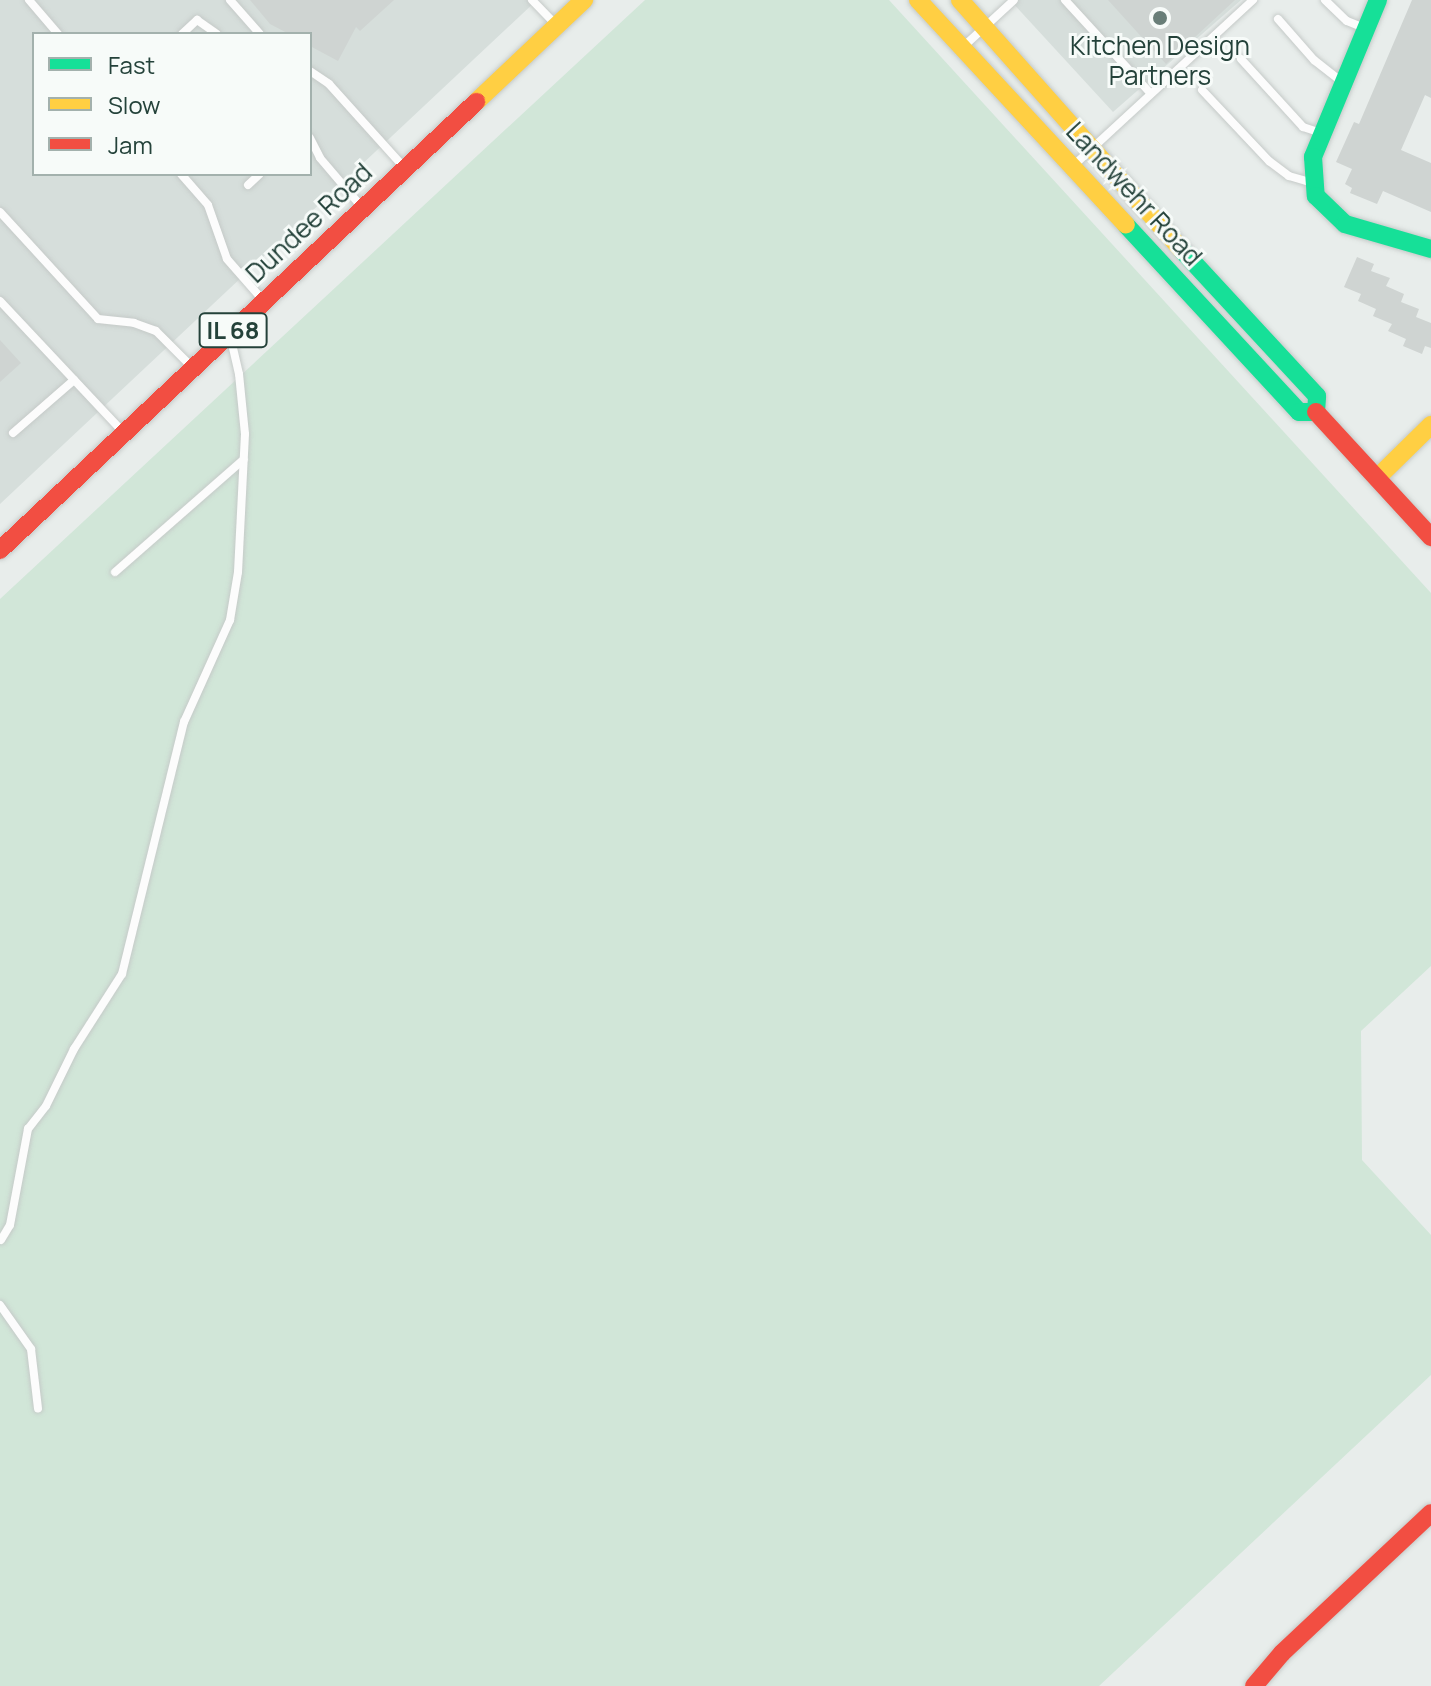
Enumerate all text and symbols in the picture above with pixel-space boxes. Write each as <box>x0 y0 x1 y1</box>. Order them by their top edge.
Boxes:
marker: Kitchen Design Partners <box>1151 9 1169 27</box>
place label: Kitchen Design Partners <box>1070 30 1250 92</box>
legend <box>32 32 312 176</box>
text: Fast <box>108 48 155 81</box>
text: Slow <box>108 88 161 121</box>
street label: Landwehr Road <box>1060 116 1208 272</box>
text: Jam <box>108 128 153 161</box>
street label: Dundee Road <box>240 157 378 289</box>
road number: IL 68 <box>197 310 269 350</box>

